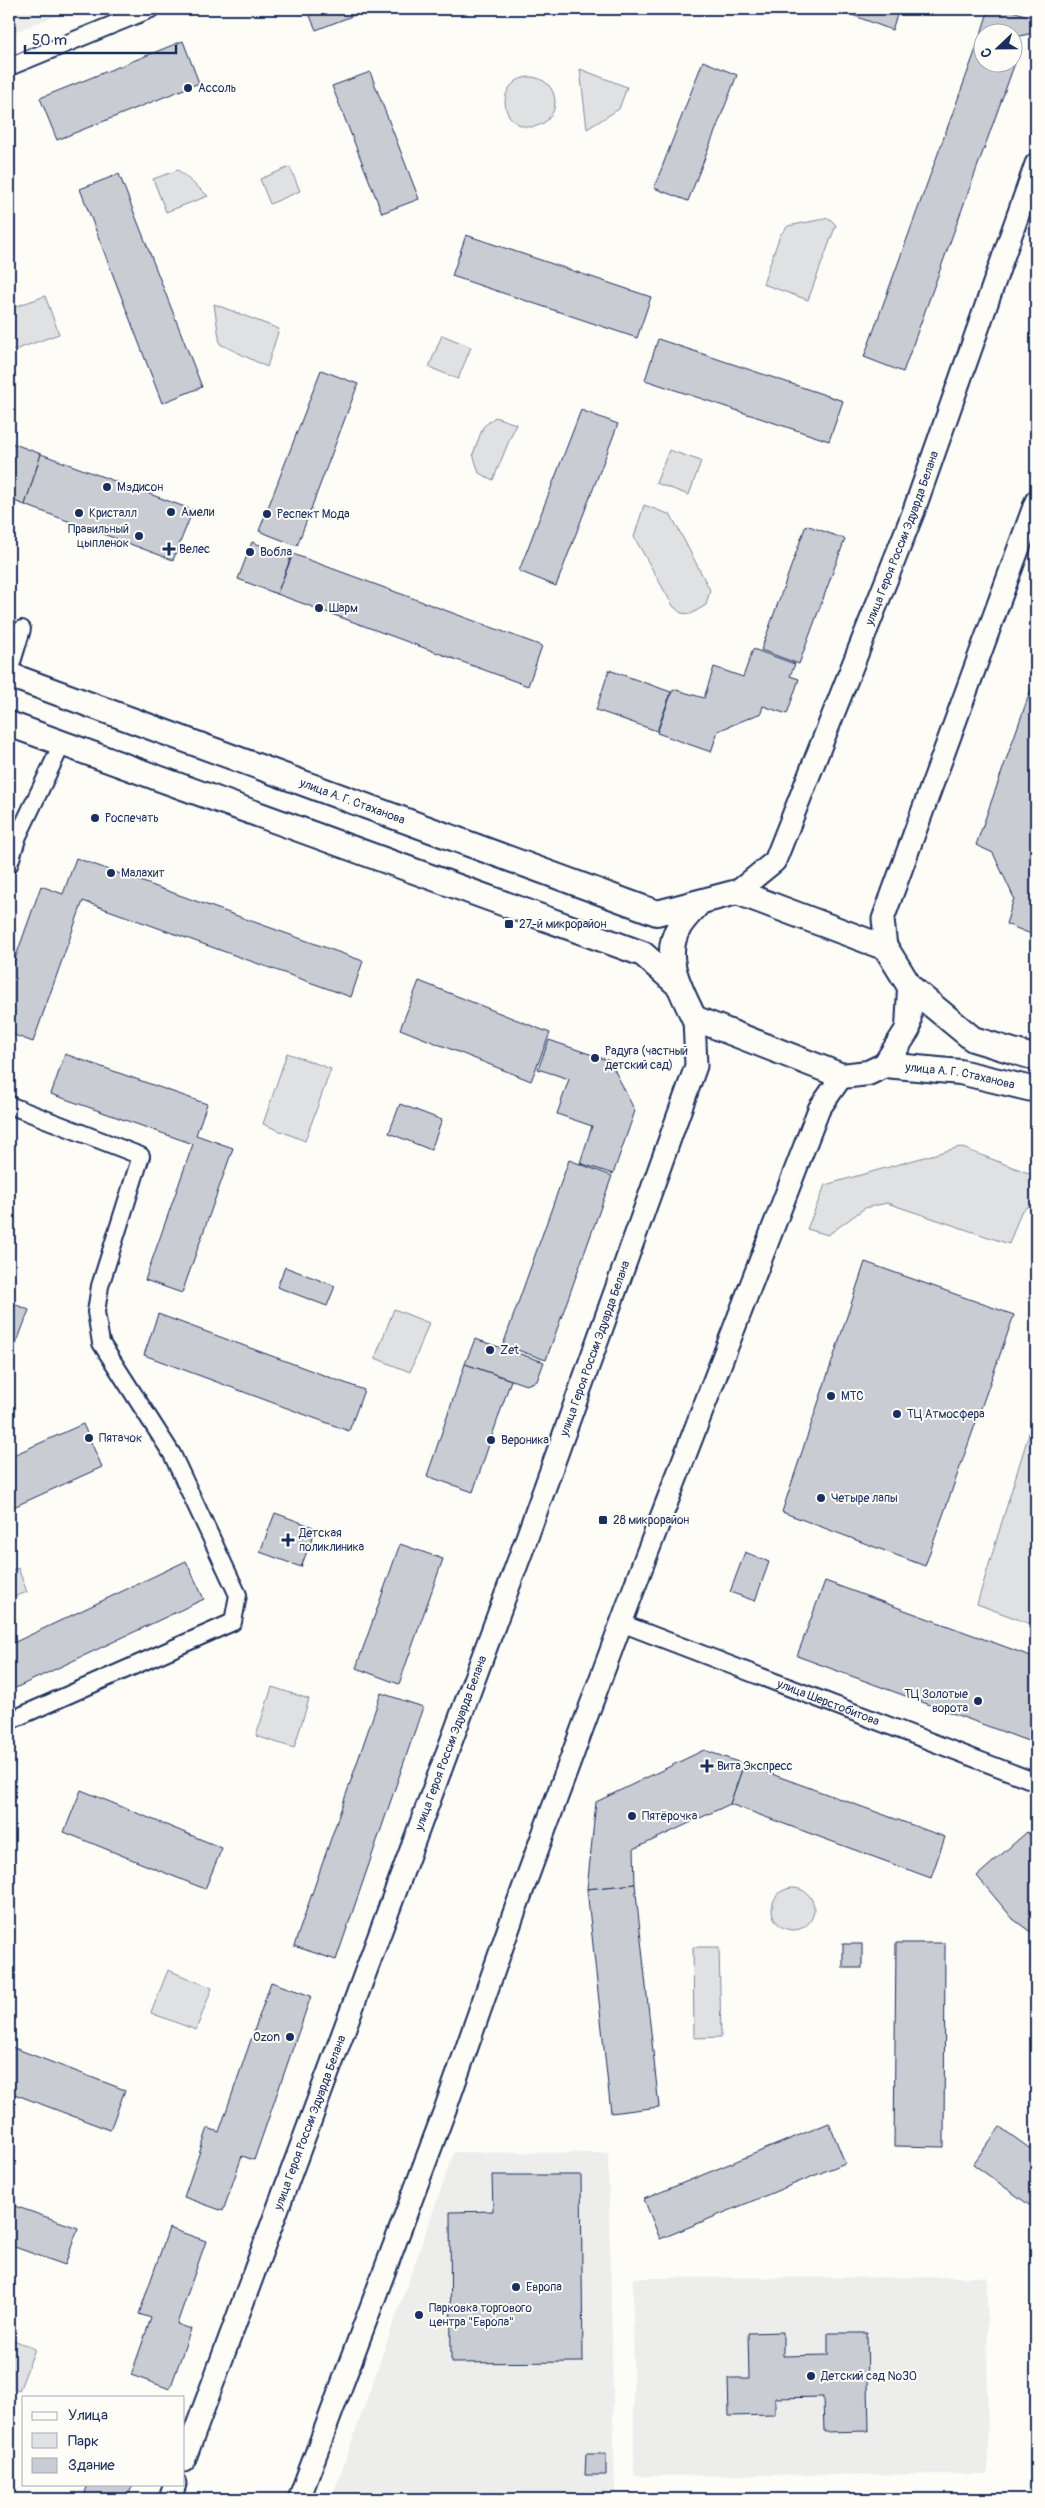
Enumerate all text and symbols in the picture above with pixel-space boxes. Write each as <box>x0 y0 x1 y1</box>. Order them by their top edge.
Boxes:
scale bar <box>25 22 176 54</box>
north arrow <box>972 22 1022 72</box>
text: 50 m <box>32 31 67 50</box>
text: С <box>977 45 996 60</box>
place label: Ассоль <box>198 81 236 96</box>
marker: Ассоль <box>182 82 194 94</box>
street label: улица Героя России Эдуарда Белана <box>862 449 942 628</box>
place label: Мэдисон <box>117 480 163 495</box>
marker: Мэдисон <box>101 481 113 493</box>
place label: Амели <box>181 505 215 520</box>
place label: Кристалл <box>89 506 137 521</box>
marker: Амели <box>165 506 177 518</box>
marker: Кристалл <box>73 507 85 519</box>
place label: Респект Мода <box>277 507 350 522</box>
marker: Респект Мода <box>261 508 273 520</box>
place label: Правильный цыпленок <box>68 522 129 551</box>
marker: Правильный цыпленок <box>133 530 145 542</box>
place label: Велес <box>179 542 210 557</box>
marker: Велес <box>163 543 175 555</box>
place label: Вобла <box>260 545 292 560</box>
marker: Вобла <box>244 546 256 558</box>
place label: Шарм <box>329 601 358 616</box>
marker: Шарм <box>313 602 325 614</box>
street label: улица А. Г. Стаханова <box>297 775 408 828</box>
place label: Роспечать <box>105 811 159 826</box>
marker: Роспечать <box>89 812 101 824</box>
place label: Малахит <box>121 866 164 881</box>
marker: Малахит <box>105 867 117 879</box>
place label: 27-й микрорайон <box>519 917 607 932</box>
marker: 27-й микрорайон <box>503 918 515 930</box>
place label: Радуга (частный детский сад) <box>605 1044 688 1073</box>
marker: Радуга (частный детский сад) <box>589 1052 601 1064</box>
street label: улица А. Г. Стаханова <box>904 1060 1017 1093</box>
street label: улица Героя России Эдуарда Белана <box>557 1258 634 1439</box>
place label: Zet <box>500 1343 519 1358</box>
marker: Zet <box>484 1344 496 1356</box>
place label: МТС <box>841 1389 864 1404</box>
marker: МТС <box>825 1390 837 1402</box>
place label: ТЦ Атмосфера <box>907 1407 985 1422</box>
marker: ТЦ Атмосфера <box>891 1408 903 1420</box>
place label: Пятачок <box>99 1431 142 1446</box>
marker: Пятачок <box>83 1432 95 1444</box>
place label: Вероника <box>501 1433 549 1448</box>
marker: Вероника <box>485 1434 497 1446</box>
place label: Четыре лапы <box>831 1491 898 1506</box>
marker: Четыре лапы <box>815 1492 827 1504</box>
place label: 28 микрорайон <box>613 1513 689 1528</box>
marker: 28 микрорайон <box>597 1514 609 1526</box>
place label: Детская поликлиника <box>298 1526 365 1555</box>
marker: Детская поликлиника <box>281 1533 295 1547</box>
street label: улица Героя России Эдуарда Белана <box>411 1653 491 1834</box>
street label: улица Шерстобитова <box>774 1676 882 1729</box>
place label: ТЦ Золотые ворота <box>904 1687 968 1716</box>
marker: ТЦ Золотые ворота <box>972 1695 984 1707</box>
place label: Вита Экспресс <box>717 1759 793 1774</box>
marker: Вита Экспресс <box>701 1760 713 1772</box>
place label: Пятёрочка <box>642 1809 698 1824</box>
marker: Пятёрочка <box>626 1810 638 1822</box>
place label: Ozon <box>253 2030 280 2045</box>
marker: Ozon <box>284 2031 296 2043</box>
street label: улица Героя России Эдуарда Белана <box>271 2033 350 2213</box>
place label: Европа <box>526 2280 562 2295</box>
marker: Европа <box>510 2281 522 2293</box>
place label: Парковка торгового центра "Европа" <box>429 2301 532 2330</box>
marker: Парковка торгового центра "Европа" <box>413 2309 425 2321</box>
place label: Детский сад №30 <box>820 2369 917 2384</box>
marker: Детский сад №30 <box>805 2370 817 2382</box>
legend <box>22 2396 185 2486</box>
text: Улица <box>68 2406 108 2425</box>
text: Парк <box>68 2432 99 2451</box>
text: Здание <box>68 2456 115 2475</box>

